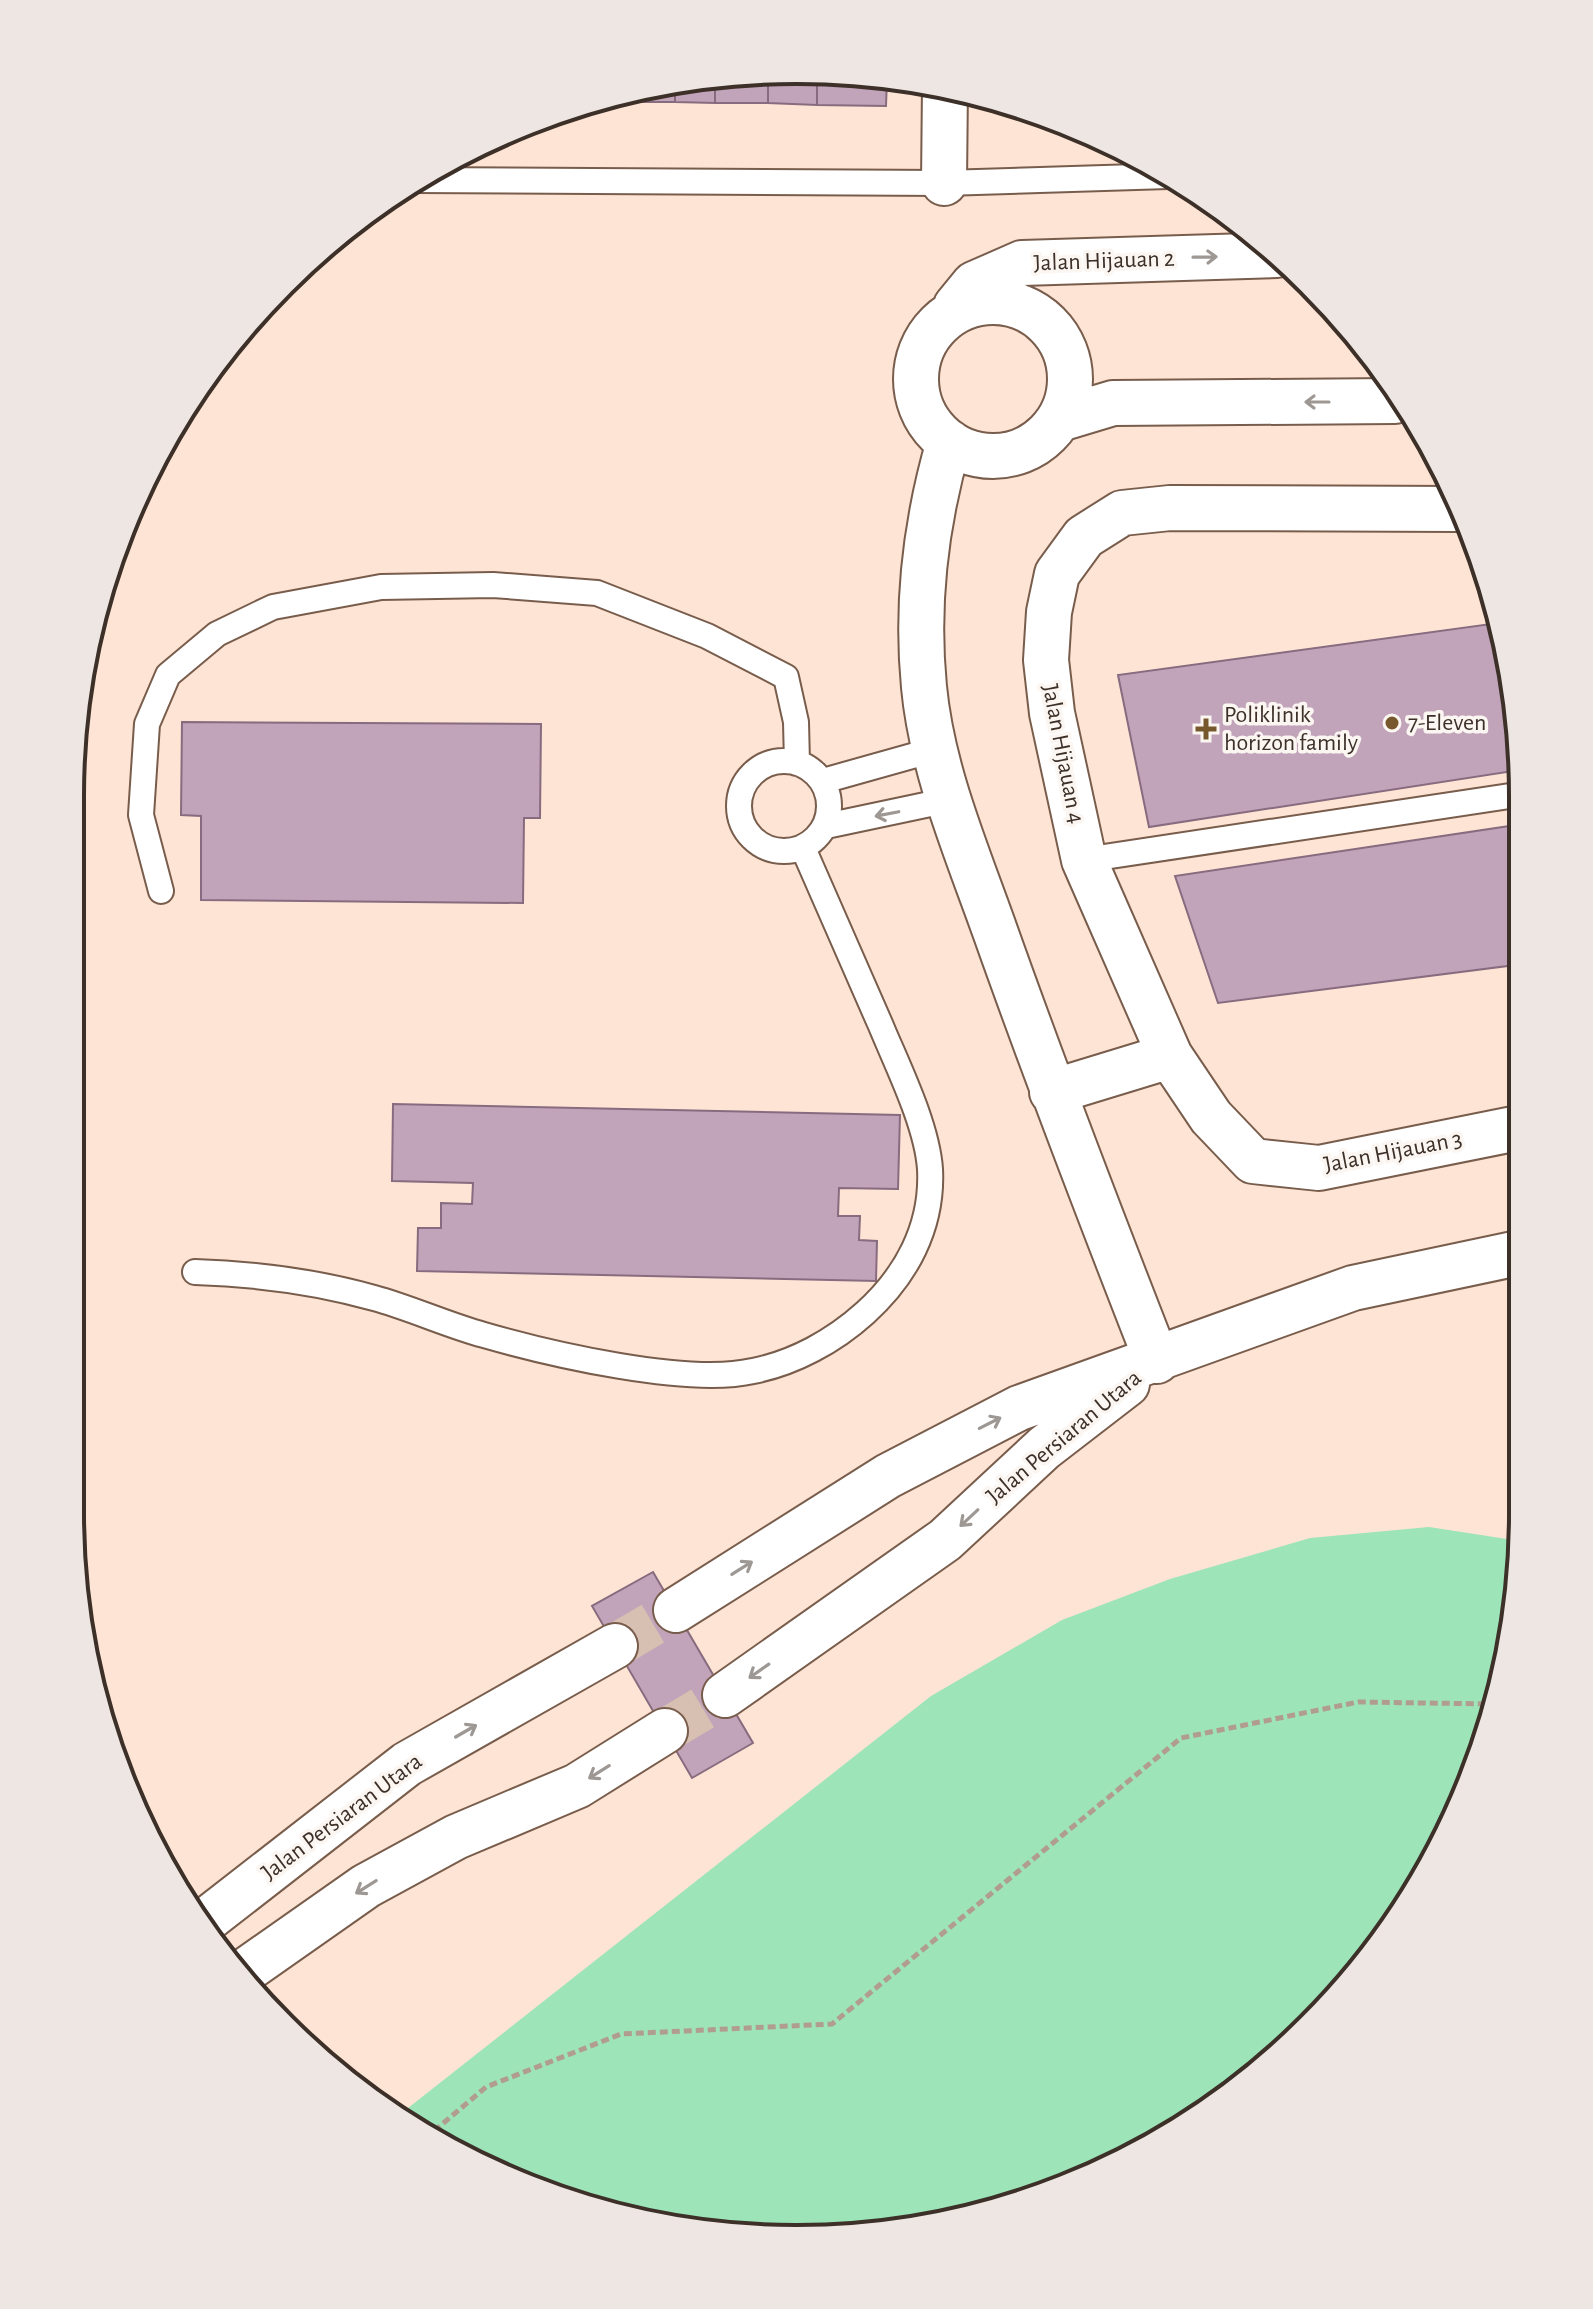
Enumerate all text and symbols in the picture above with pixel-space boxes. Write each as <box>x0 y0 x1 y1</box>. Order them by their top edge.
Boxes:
street label: Jalan Hijauan 2 <box>1033 247 1175 275</box>
one-way arrow <box>1191 250 1218 265</box>
one-way arrow <box>1304 394 1331 409</box>
street label: Jalan Hijauan 4 <box>1038 682 1088 826</box>
place label: Poliklinik horizon family <box>1224 703 1358 755</box>
place label: 7-Eleven <box>1408 711 1486 735</box>
marker: 7-Eleven <box>1383 714 1401 732</box>
marker: Poliklinik horizon family <box>1195 718 1217 740</box>
one-way arrow <box>875 807 901 822</box>
street label: Jalan Hijauan 3 <box>1322 1127 1464 1177</box>
street label: Jalan Persiaran Utara <box>982 1366 1146 1508</box>
one-way arrow <box>978 1414 1002 1430</box>
one-way arrow <box>959 1508 979 1526</box>
one-way arrow <box>730 1560 753 1576</box>
one-way arrow <box>748 1663 770 1679</box>
one-way arrow <box>454 1723 477 1739</box>
street label: Jalan Persiaran Utara <box>257 1749 427 1885</box>
one-way arrow <box>588 1764 610 1781</box>
one-way arrow <box>355 1878 377 1895</box>

